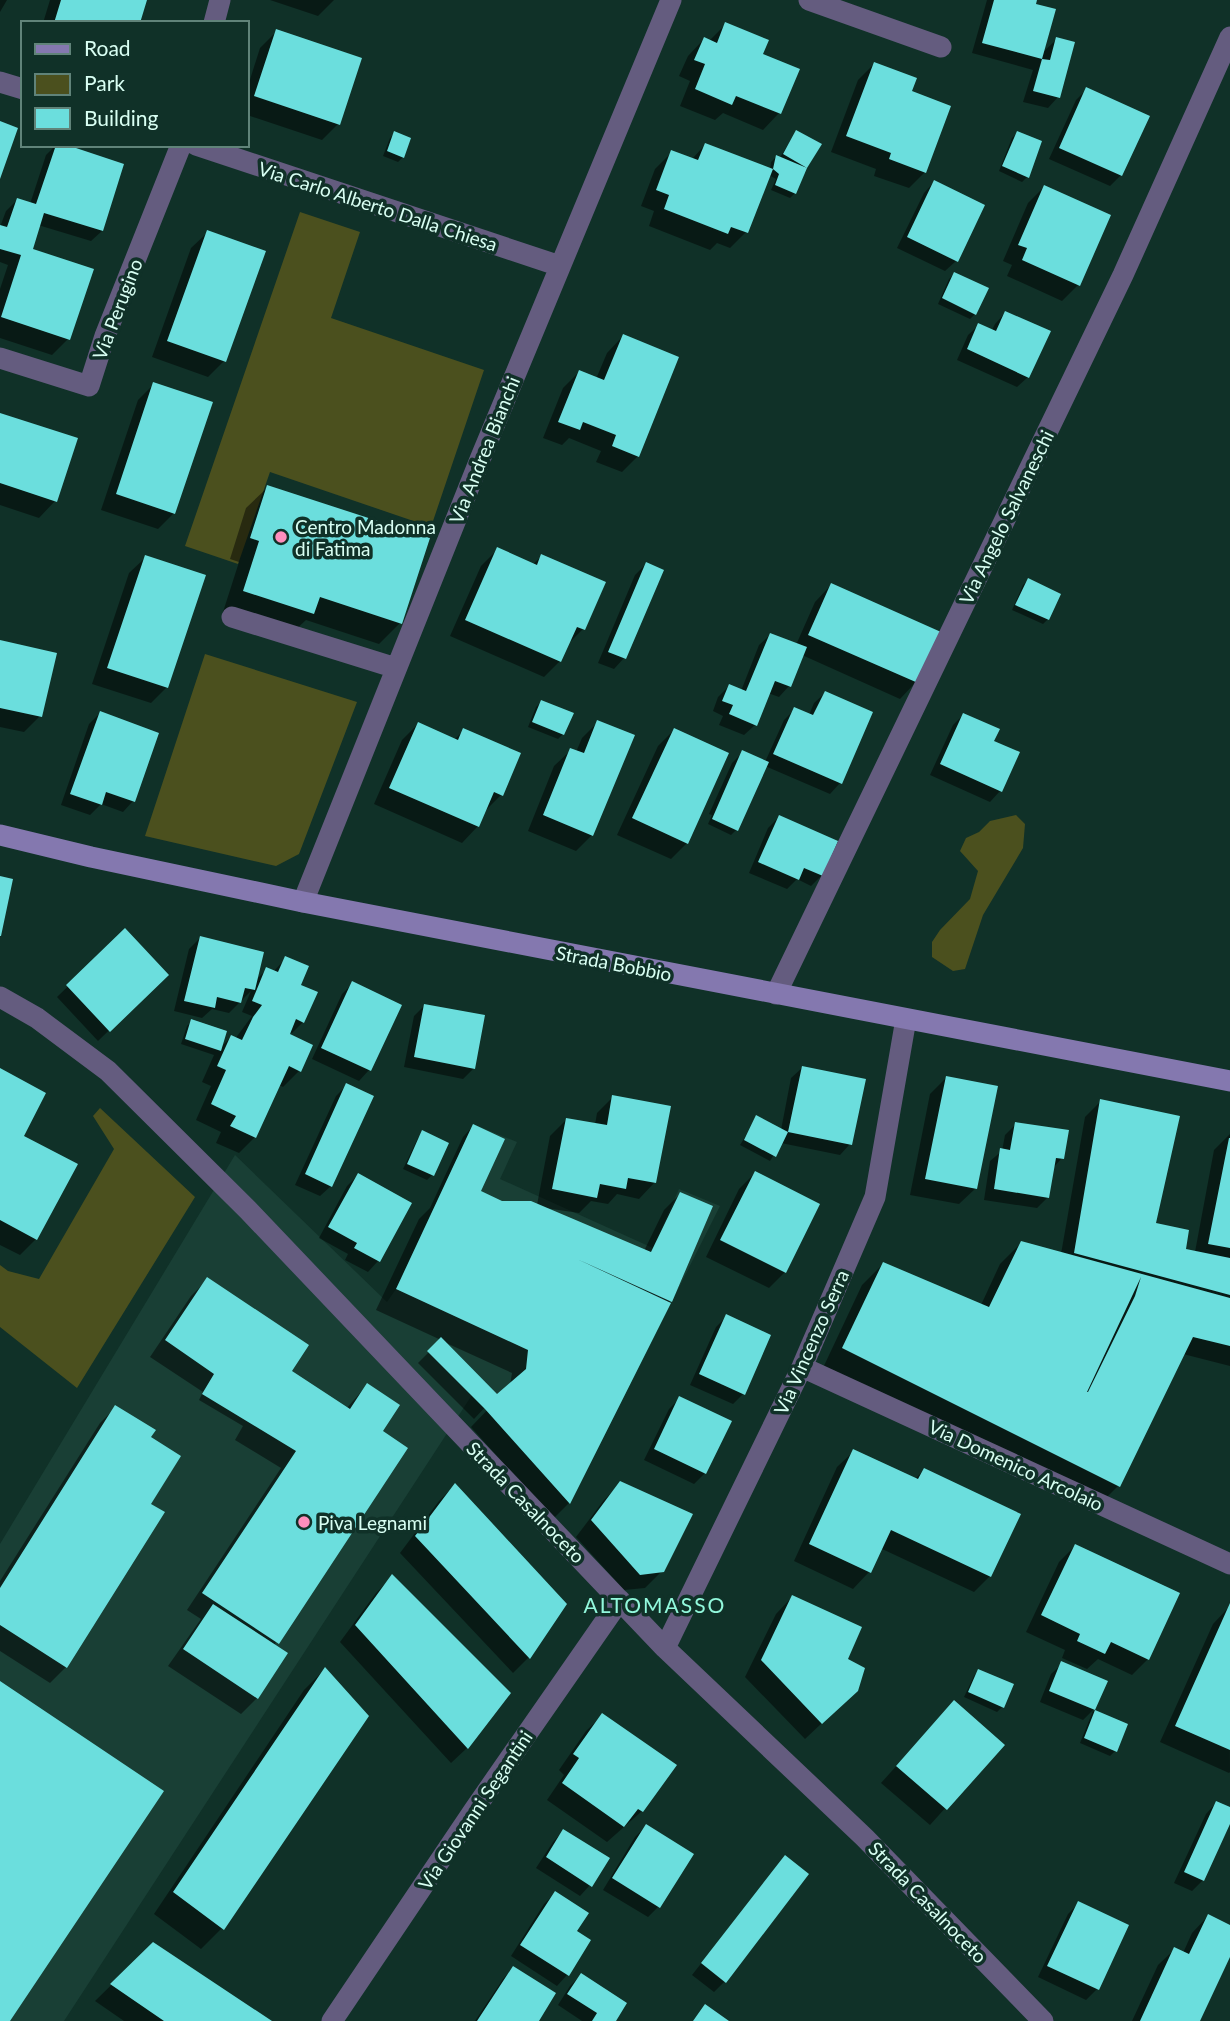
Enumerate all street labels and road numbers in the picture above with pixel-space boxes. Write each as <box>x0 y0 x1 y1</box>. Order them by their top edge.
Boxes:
street label: Via Carlo Alberto Dalla Chiesa <box>256 156 500 256</box>
street label: Via Perugino <box>87 255 147 363</box>
street label: Via Andrea Bianchi <box>444 373 524 527</box>
street label: Via Angelo Salvaneschi <box>954 426 1058 608</box>
street label: Strada Bobbio <box>554 941 674 985</box>
street label: Via Vincenzo Serra <box>769 1266 853 1418</box>
street label: Via Domenico Arcolaio <box>925 1414 1107 1516</box>
street label: Strada Casalnoceto <box>462 1436 590 1568</box>
street label: Via Giovanni Segantini <box>413 1726 537 1894</box>
street label: Strada Casalnoceto <box>864 1836 992 1968</box>

